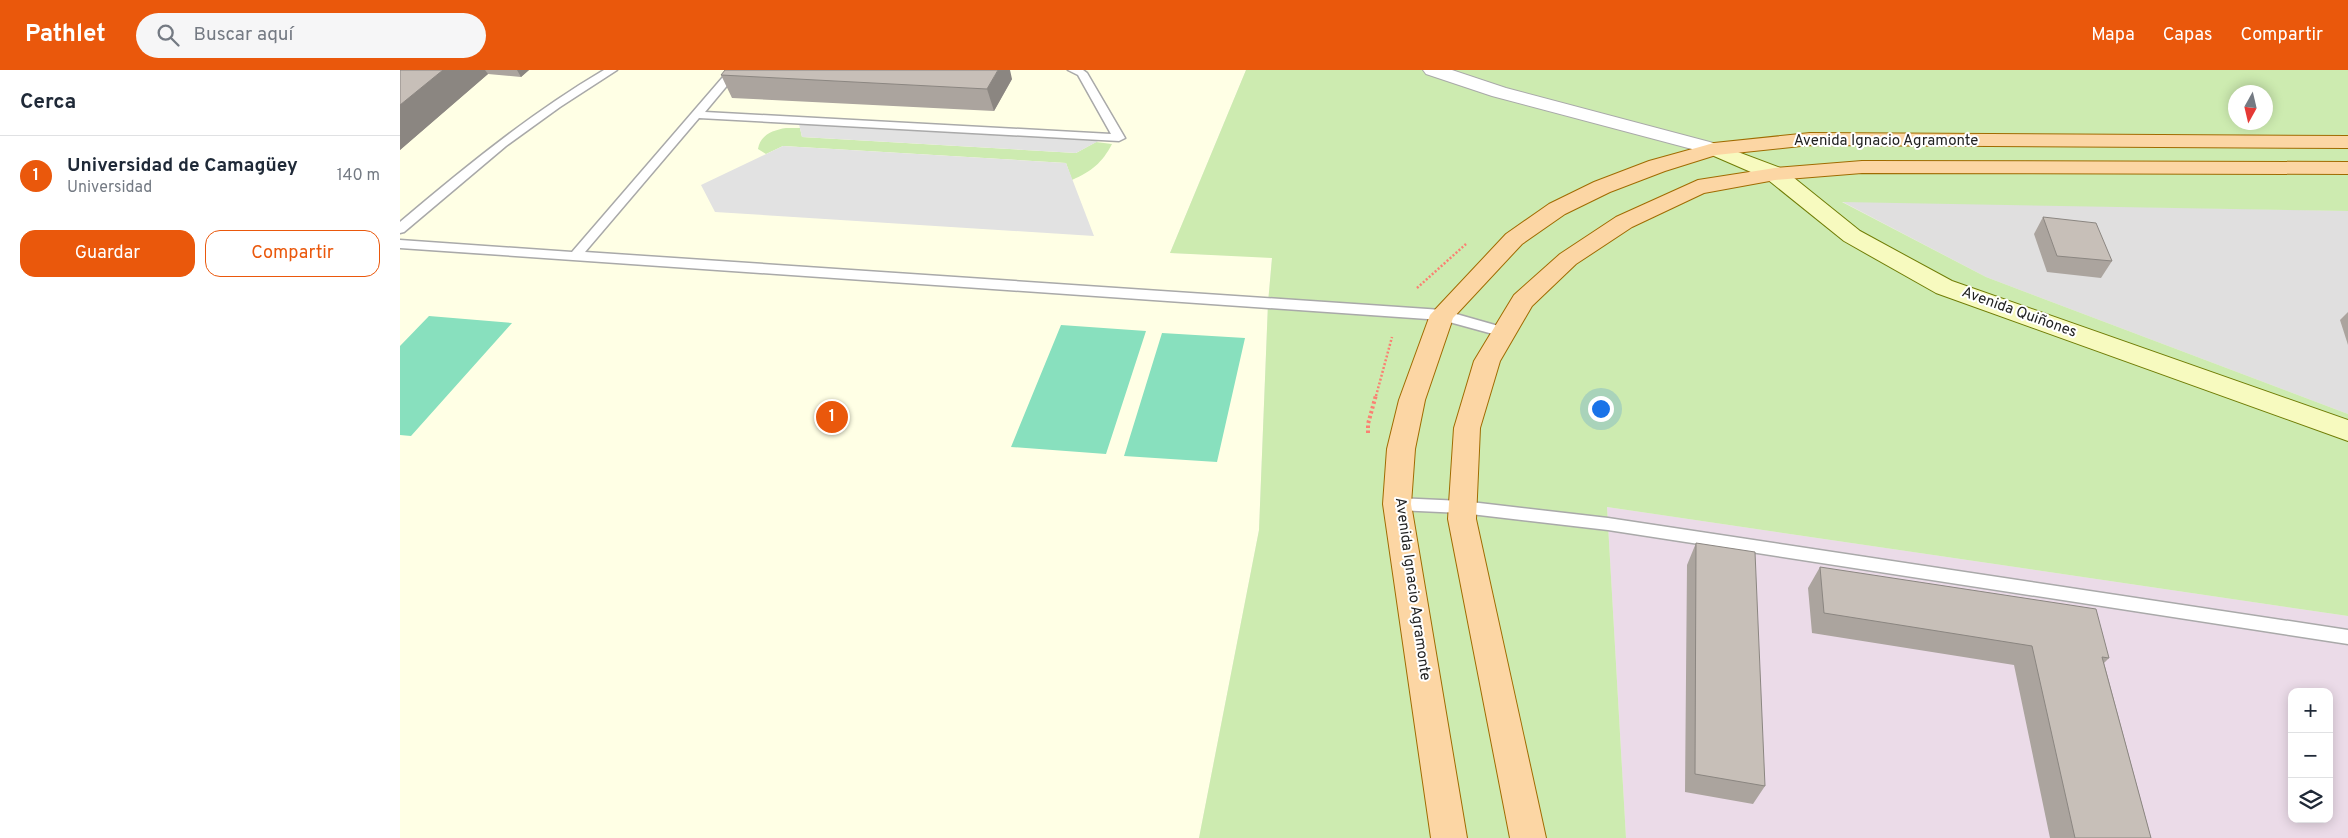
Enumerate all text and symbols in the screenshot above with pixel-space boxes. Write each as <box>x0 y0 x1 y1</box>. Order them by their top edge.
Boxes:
search box <box>136 13 486 58</box>
text: Pathlet <box>25 20 106 50</box>
icon: search <box>154 21 182 49</box>
text: Buscar aquí <box>194 23 293 47</box>
text: Mapa <box>2091 24 2135 47</box>
text: Capas <box>2163 24 2212 47</box>
text: Compartir <box>2240 24 2323 47</box>
north arrow <box>2228 85 2273 130</box>
text: Cerca <box>20 89 76 116</box>
street label: Avenida Ignacio Agramonte <box>1794 132 1978 151</box>
text: Universidad de Camagüey <box>67 154 298 178</box>
text: 1 <box>33 166 39 186</box>
text: 140 m <box>337 166 380 186</box>
text: Universidad <box>67 178 152 198</box>
button: Guardar <box>20 230 195 277</box>
button: Compartir <box>205 230 380 277</box>
street label: Avenida Quiñones <box>1959 283 2079 343</box>
your location <box>1588 396 1614 422</box>
pin: 1 <box>816 398 848 436</box>
street label: Avenida Ignacio Agramonte <box>1390 496 1434 682</box>
map controls <box>2288 688 2333 823</box>
button: + <box>2288 688 2333 733</box>
button: − <box>2288 733 2333 778</box>
button: layers <box>2288 778 2333 823</box>

